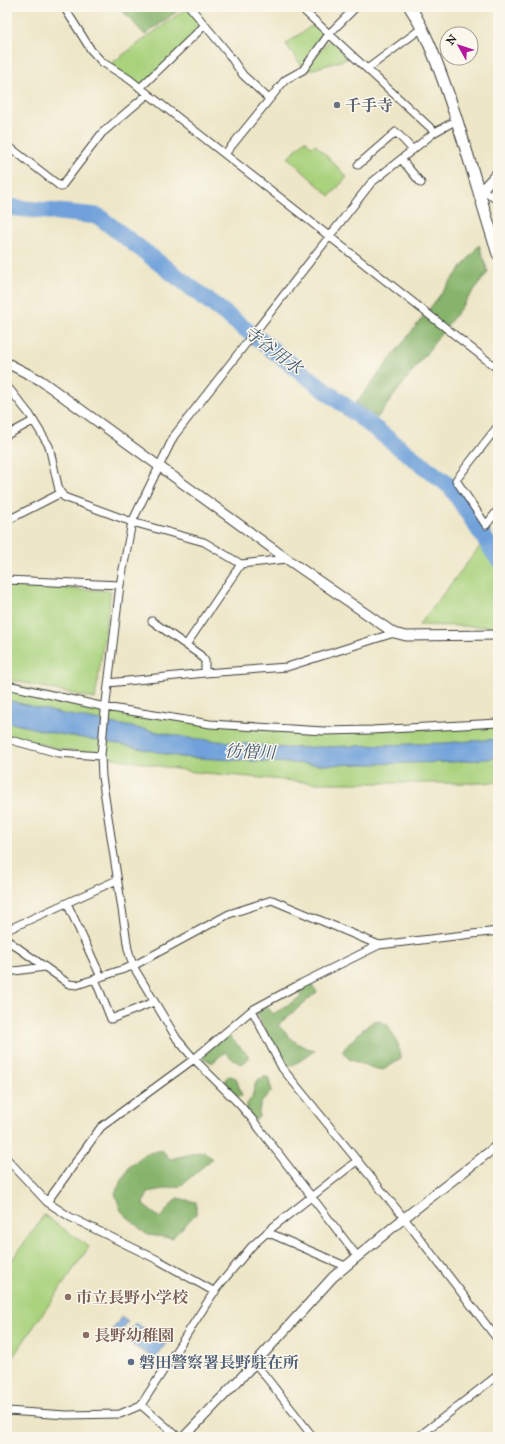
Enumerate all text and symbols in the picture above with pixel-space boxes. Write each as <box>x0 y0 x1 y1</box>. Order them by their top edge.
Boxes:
north arrow <box>439 26 479 66</box>
text: N <box>444 32 460 48</box>
place label: 千手寺 <box>345 96 393 115</box>
marker: 千手寺 <box>332 100 342 110</box>
water label: 寺谷用水 <box>240 321 308 380</box>
water label: 彷僧川 <box>224 741 278 763</box>
place label: 市立長野小学校 <box>76 1288 189 1307</box>
marker: 市立長野小学校 <box>63 1292 73 1302</box>
place label: 長野幼稚園 <box>94 1326 174 1345</box>
marker: 長野幼稚園 <box>81 1330 91 1340</box>
place label: 磐田警察署長野駐在所 <box>139 1353 299 1372</box>
marker: 磐田警察署長野駐在所 <box>126 1357 136 1367</box>

